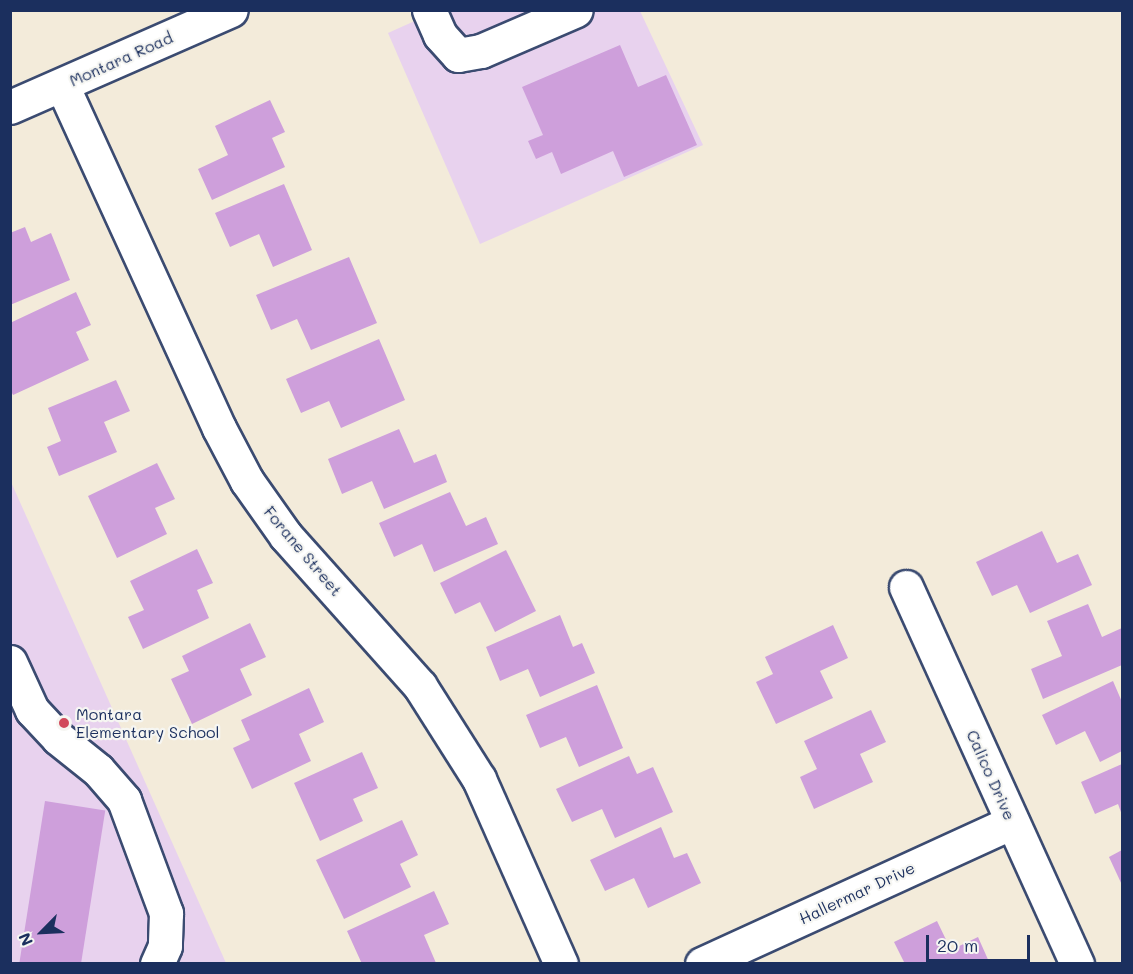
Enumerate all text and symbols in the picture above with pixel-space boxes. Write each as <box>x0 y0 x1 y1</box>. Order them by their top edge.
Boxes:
street label: Montara Road <box>66 28 176 90</box>
street label: Forane Street <box>260 502 346 600</box>
place label: Montara Elementary School <box>76 704 220 742</box>
marker: Montara Elementary School <box>57 716 71 730</box>
street label: Calico Drive <box>963 727 1019 823</box>
street label: Hallermar Drive <box>796 858 918 928</box>
north arrow <box>12 902 72 962</box>
scale bar <box>929 923 1032 961</box>
text: N <box>13 930 37 949</box>
text: 20 m <box>937 933 978 957</box>

